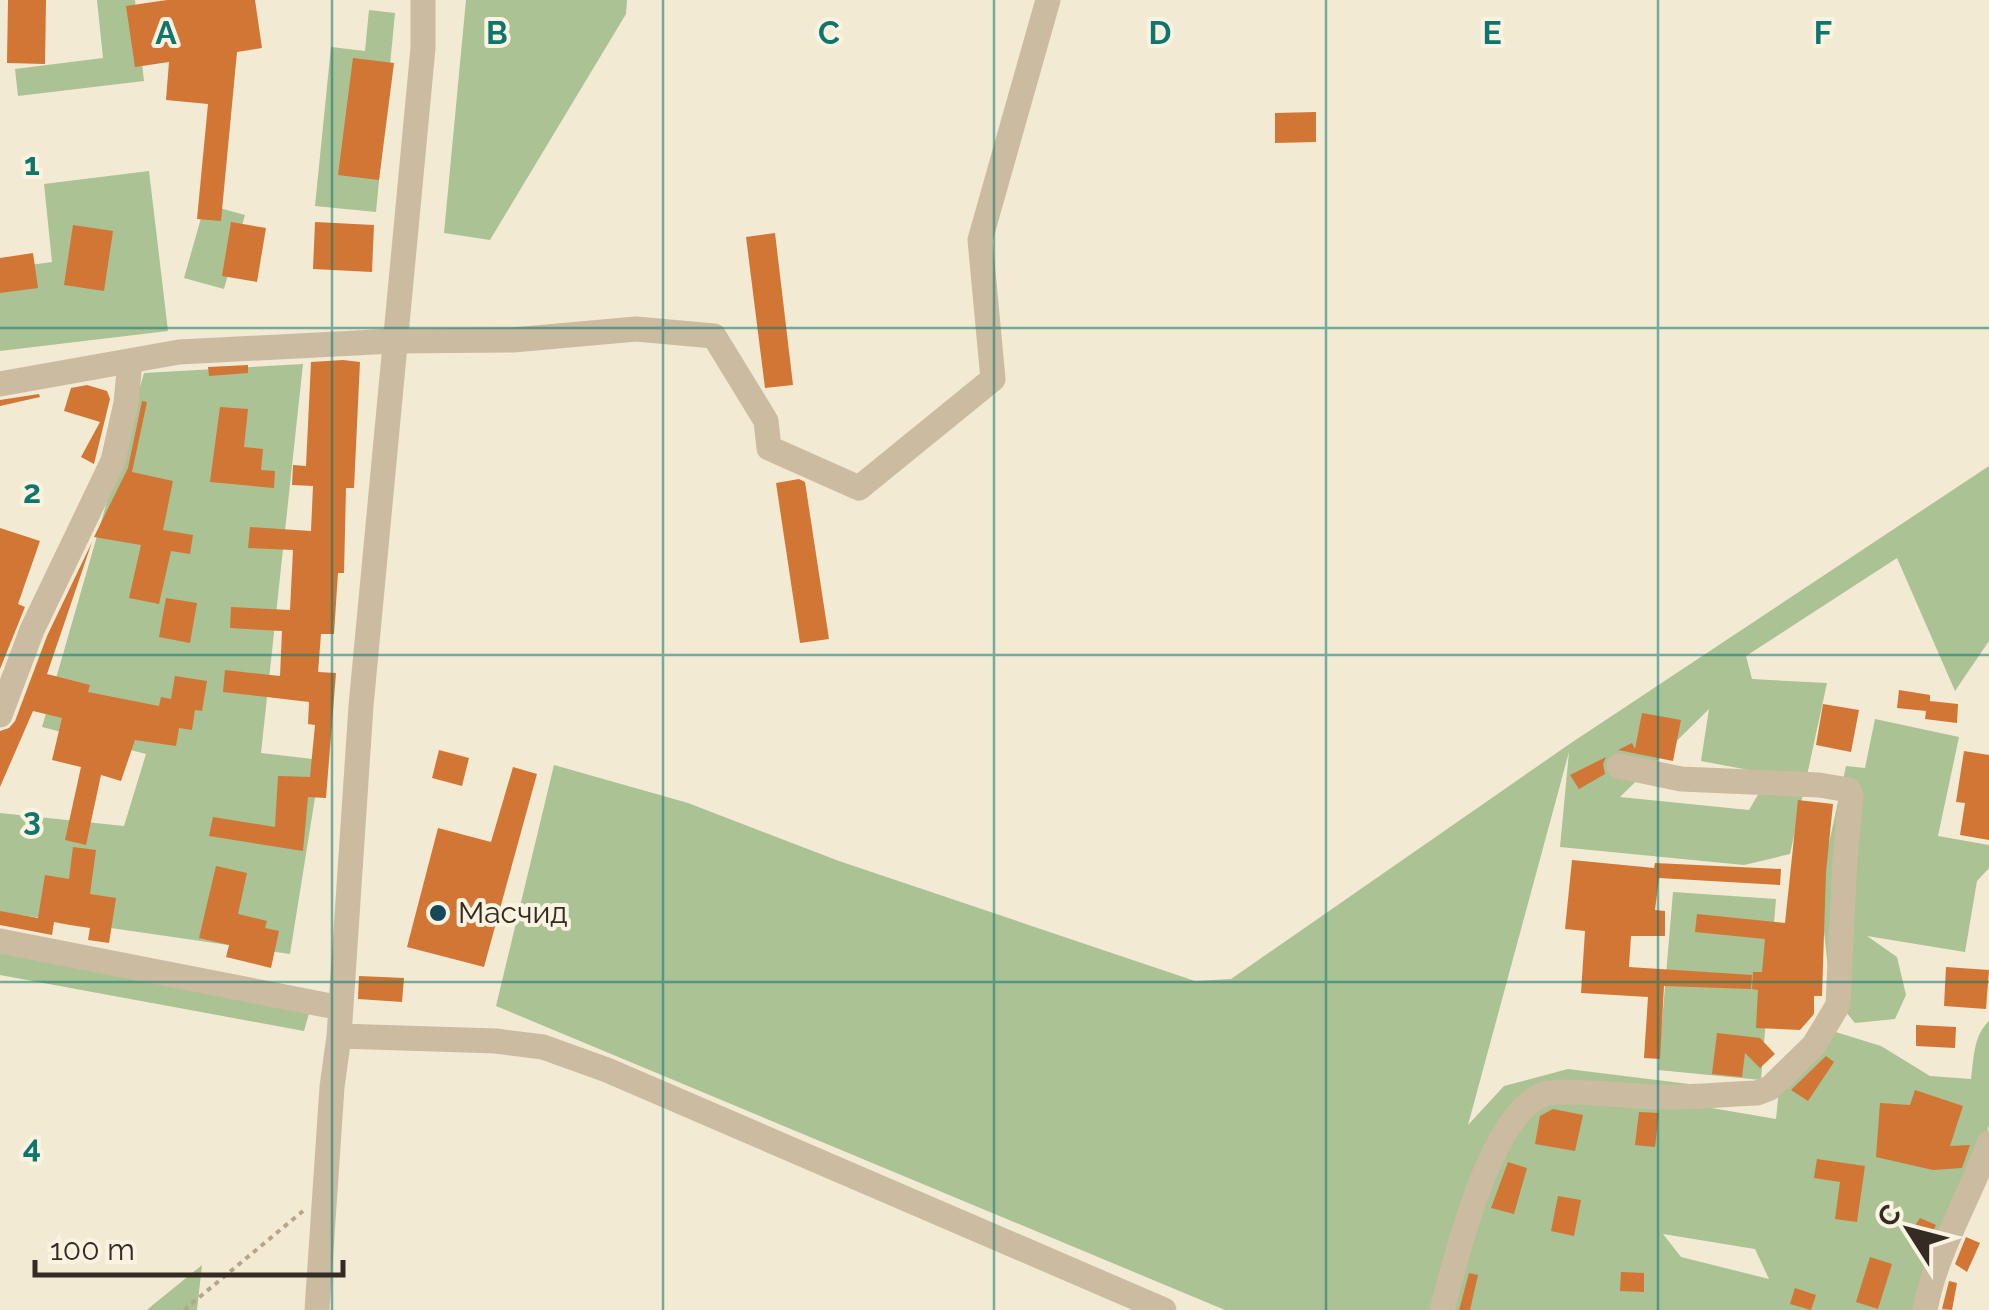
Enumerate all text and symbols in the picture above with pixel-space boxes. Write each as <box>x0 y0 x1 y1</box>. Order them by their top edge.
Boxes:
text: A <box>155 14 177 51</box>
text: B <box>486 14 508 51</box>
text: C <box>818 14 840 51</box>
text: D <box>1149 14 1171 51</box>
text: E <box>1482 14 1502 51</box>
text: F <box>1814 14 1832 51</box>
text: 1 <box>24 145 40 182</box>
text: 2 <box>23 473 41 510</box>
text: 3 <box>23 800 41 837</box>
place label: Масчид <box>458 895 568 930</box>
marker: Масчид <box>427 902 449 924</box>
text: 4 <box>23 1128 41 1165</box>
north arrow <box>1859 1180 1959 1280</box>
text: С <box>1870 1198 1908 1233</box>
scale bar <box>35 1215 342 1277</box>
text: 100 m <box>50 1232 135 1267</box>

